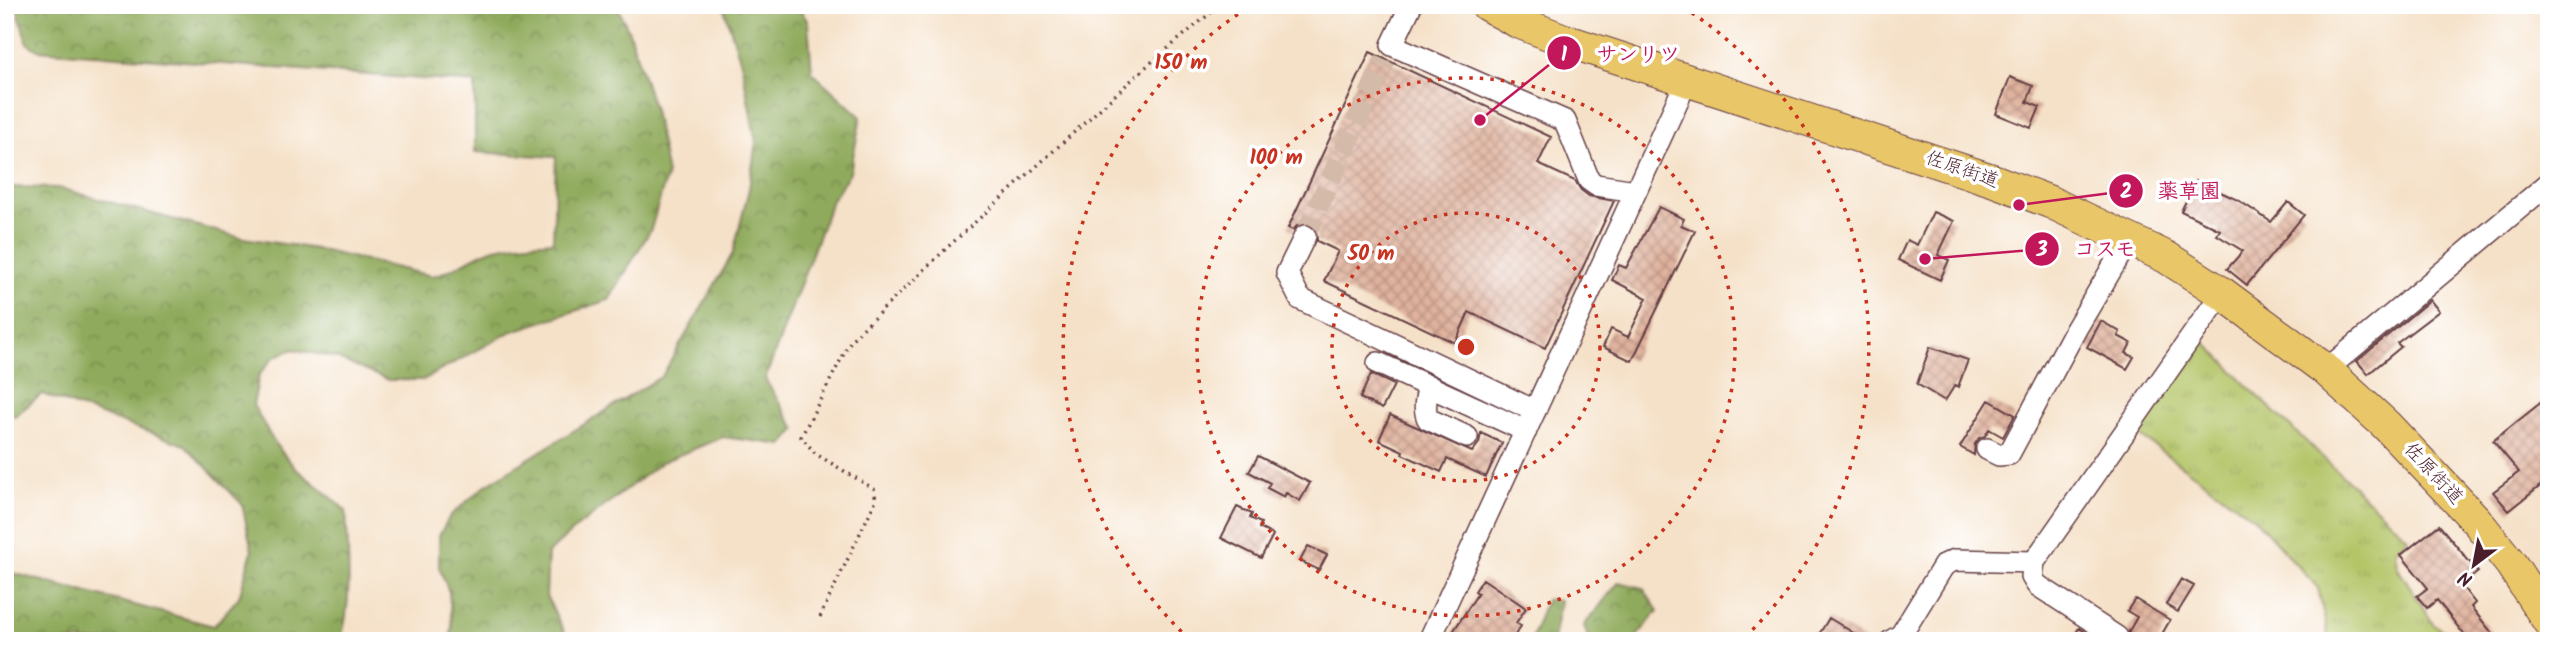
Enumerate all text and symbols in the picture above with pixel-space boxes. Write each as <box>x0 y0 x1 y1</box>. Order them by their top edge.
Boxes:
callout: サンリツ <box>1547 32 1694 74</box>
text: 1 <box>1561 39 1568 72</box>
text: サンリツ <box>1596 39 1680 72</box>
text: 150 m <box>1154 47 1208 80</box>
text: 100 m <box>1249 142 1303 175</box>
street label: 佐原街道 <box>1921 143 2003 197</box>
callout: 薬草園 <box>2109 170 2235 212</box>
text: 2 <box>2120 176 2132 209</box>
text: 薬草園 <box>2158 176 2221 209</box>
callout: コスモ <box>2025 228 2151 270</box>
text: 3 <box>2035 234 2048 267</box>
text: コスモ <box>2074 234 2136 267</box>
text: 50 m <box>1347 238 1394 271</box>
centre of rings <box>1454 335 1478 359</box>
street label: 佐原街道 <box>2396 436 2470 512</box>
north arrow <box>2438 530 2508 600</box>
text: N <box>2453 562 2479 594</box>

